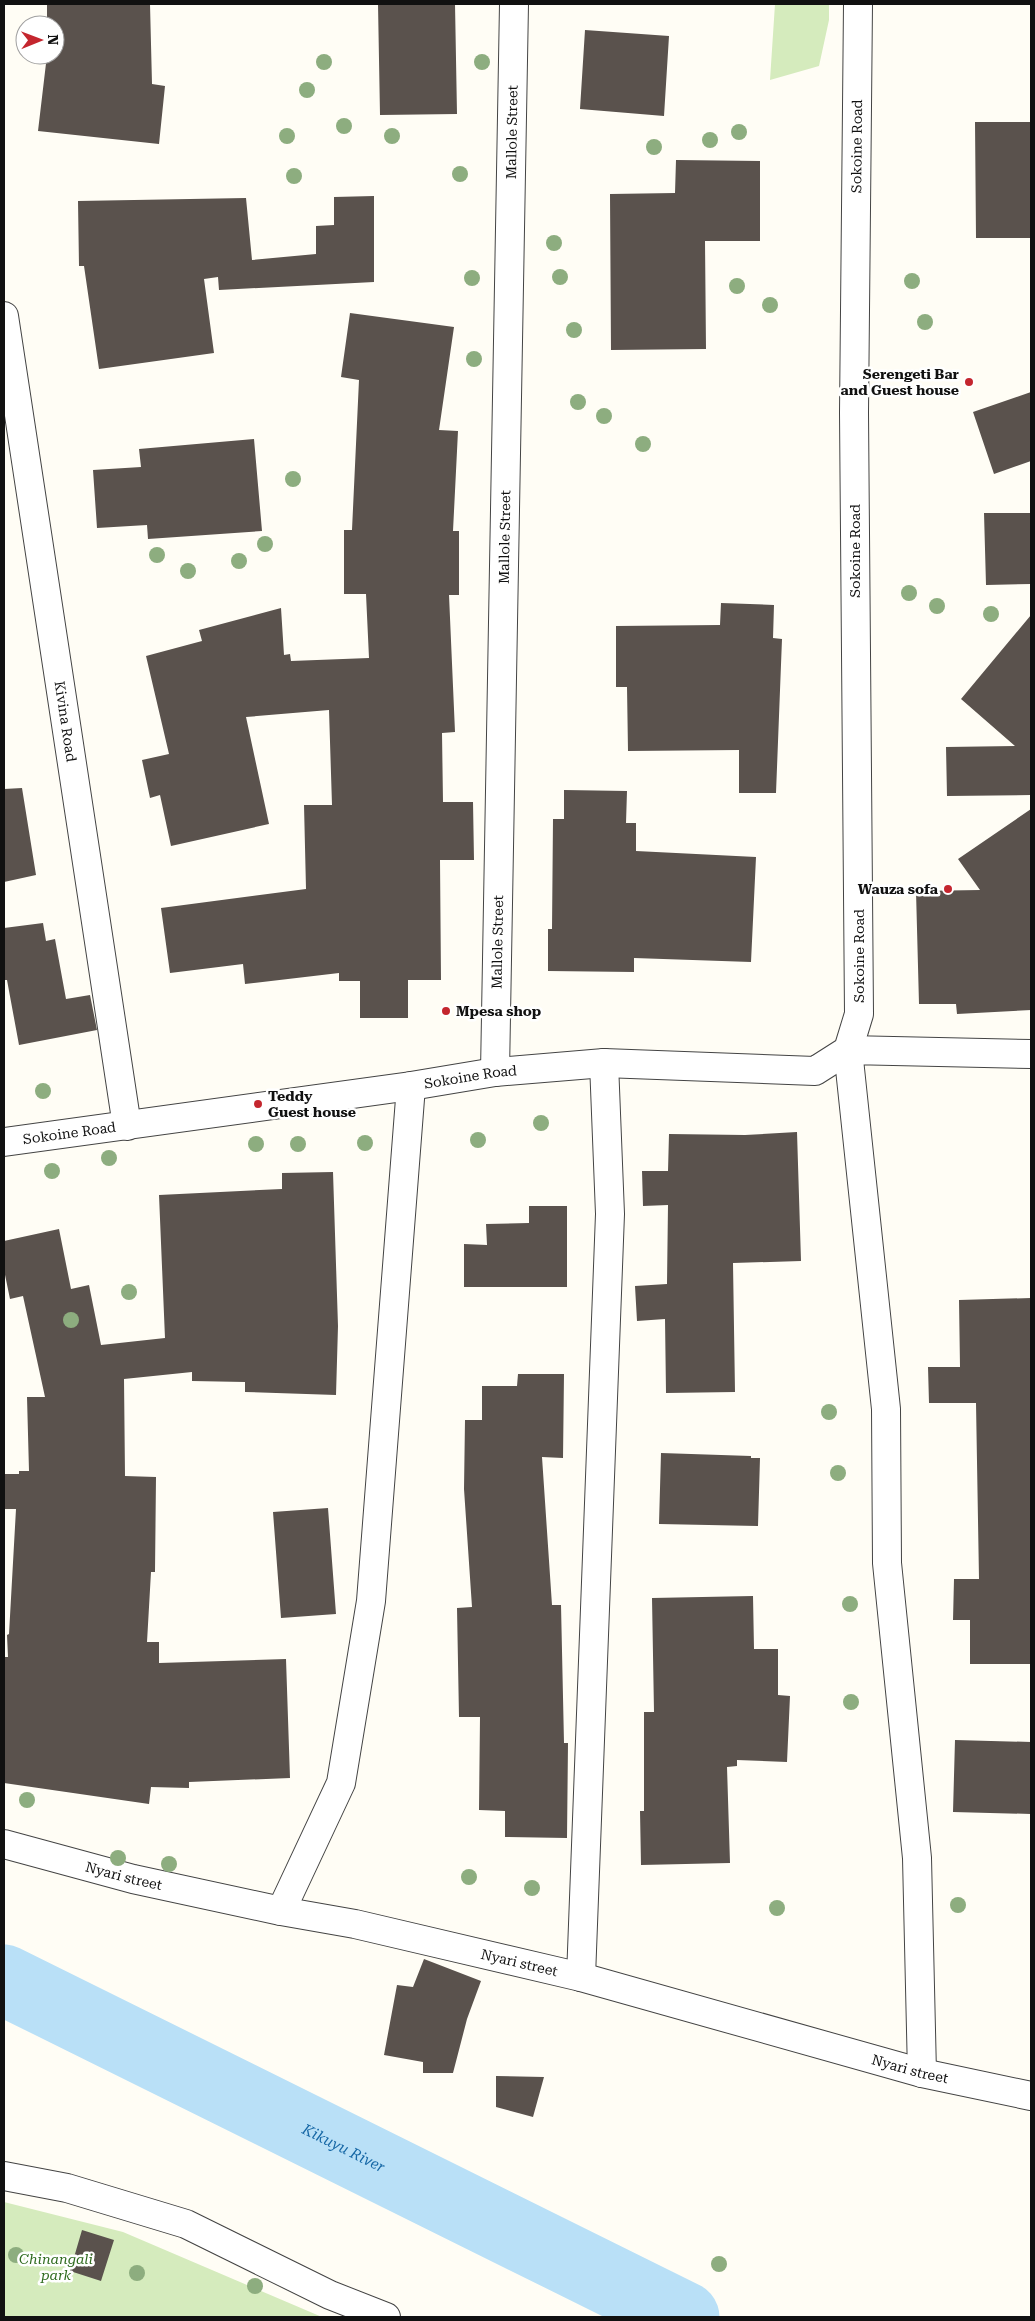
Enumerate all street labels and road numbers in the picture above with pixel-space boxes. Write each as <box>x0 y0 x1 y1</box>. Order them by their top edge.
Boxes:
street label: Mallole Street <box>503 85 521 179</box>
street label: Sokoine Road <box>848 99 865 193</box>
street label: Mallole Street <box>496 490 513 584</box>
street label: Sokoine Road <box>847 504 863 598</box>
street label: Kivina Road <box>51 680 80 763</box>
street label: Mallole Street <box>488 895 506 989</box>
street label: Sokoine Road <box>851 909 867 1003</box>
street label: Sokoine Road <box>423 1062 518 1092</box>
street label: Sokoine Road <box>22 1119 117 1147</box>
street label: Nyari street <box>84 1858 164 1893</box>
street label: Nyari street <box>479 1946 559 1979</box>
street label: Nyari street <box>870 2051 950 2086</box>

